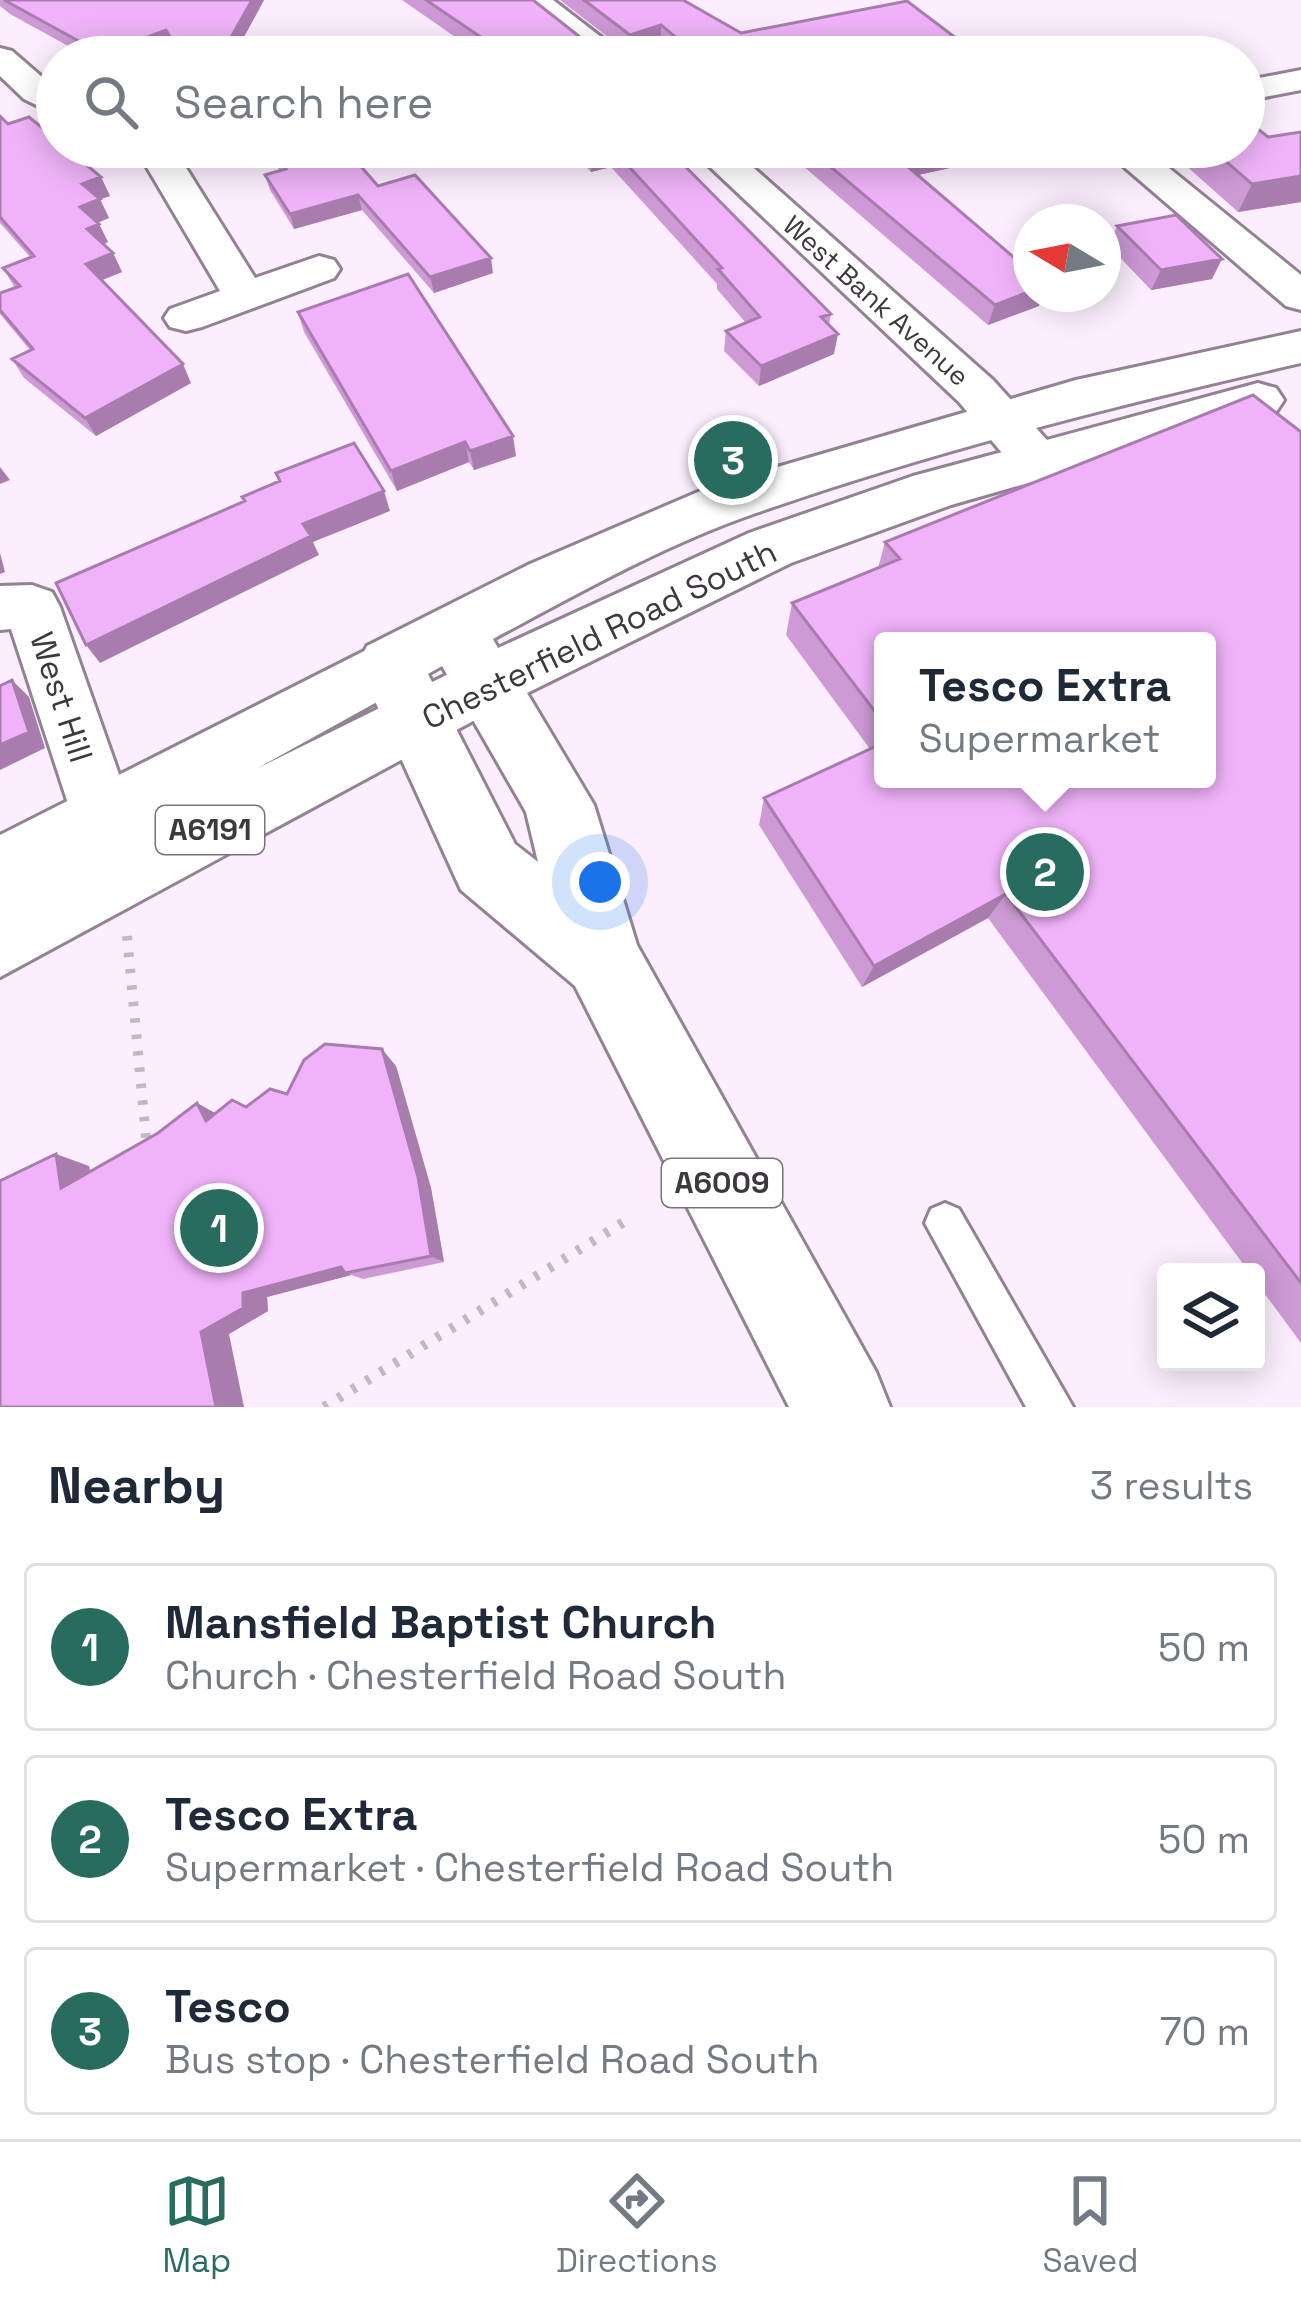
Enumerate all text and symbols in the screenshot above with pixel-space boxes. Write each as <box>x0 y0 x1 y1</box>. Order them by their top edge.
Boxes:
search box <box>36 36 1265 168</box>
icon: search <box>78 69 144 135</box>
text: Search here <box>174 74 433 131</box>
north arrow <box>1013 204 1121 312</box>
street label: West Bank Avenue <box>776 208 977 394</box>
pin: 3 <box>694 415 772 505</box>
street label: Chesterfield Road South <box>415 531 784 739</box>
street label: West Hill <box>20 627 102 768</box>
popup <box>874 632 1216 788</box>
text: Tesco Extra <box>919 657 1171 714</box>
text: Supermarket <box>919 714 1160 763</box>
road number: A6191 <box>156 806 264 854</box>
pin: 2 <box>1006 827 1084 917</box>
your location <box>570 852 630 912</box>
road number: A6009 <box>662 1159 782 1207</box>
pin: 1 <box>180 1183 258 1273</box>
map controls <box>1157 1263 1265 1371</box>
button: layers <box>1157 1263 1265 1371</box>
text: Nearby <box>48 1453 225 1518</box>
text: 3 results <box>1090 1461 1253 1510</box>
text: Mansfield Baptist Church <box>165 1594 717 1651</box>
text: 1 <box>81 1623 99 1672</box>
text: 50 m <box>1158 1623 1250 1672</box>
text: Church · Chesterfield Road South <box>165 1651 786 1700</box>
text: Tesco Extra <box>165 1786 418 1843</box>
text: 2 <box>78 1815 102 1864</box>
text: 50 m <box>1158 1815 1250 1864</box>
text: Supermarket · Chesterfield Road South <box>165 1843 894 1892</box>
text: Tesco <box>165 1978 291 2035</box>
text: 3 <box>78 2007 102 2056</box>
text: 70 m <box>1160 2007 1250 2056</box>
text: Bus stop · Chesterfield Road South <box>165 2035 819 2084</box>
tab: Map <box>162 2168 231 2282</box>
tab: Directions <box>556 2168 718 2282</box>
tab: Saved <box>1042 2168 1139 2282</box>

